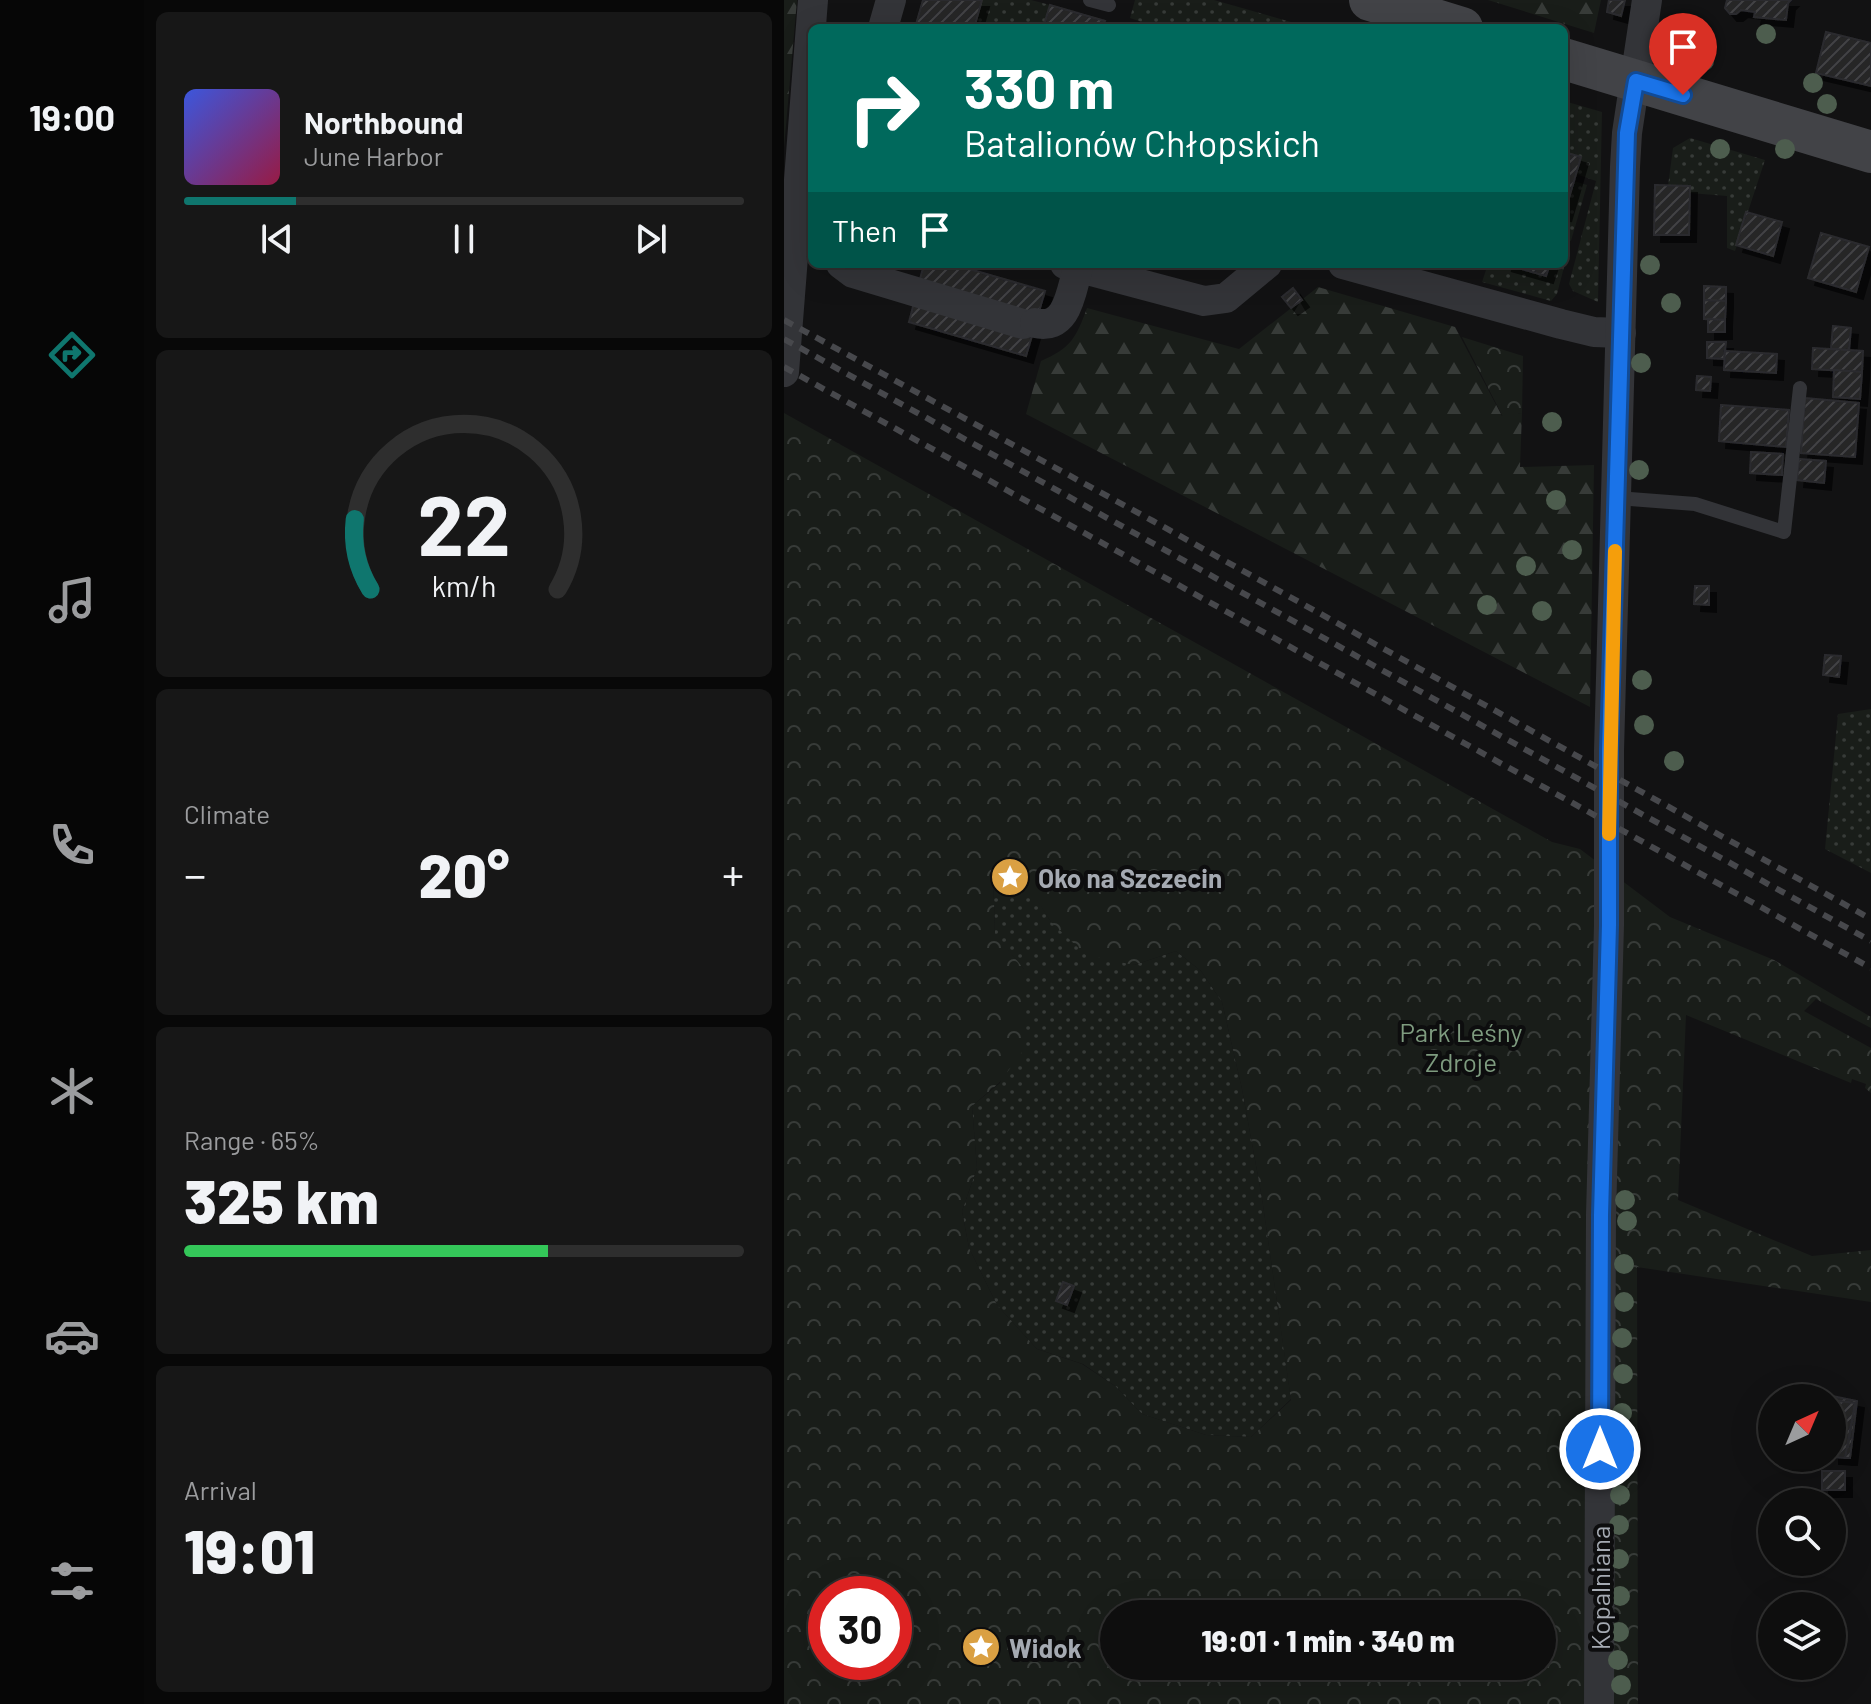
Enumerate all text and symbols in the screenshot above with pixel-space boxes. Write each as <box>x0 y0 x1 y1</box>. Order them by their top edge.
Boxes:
pin <box>1649 13 1717 95</box>
icon: arrive <box>1661 25 1705 69</box>
text: 330 m <box>964 53 1114 120</box>
icon: right <box>832 56 936 160</box>
text: 19:00 <box>29 95 115 138</box>
text: Northbound <box>304 104 463 140</box>
text: Batalionów Chłopskich <box>964 121 1320 164</box>
text: June Harbor <box>304 140 443 171</box>
icon: arrive <box>913 208 957 252</box>
text: Then <box>832 212 897 248</box>
icon: previous <box>255 217 299 261</box>
icon: pause <box>442 217 486 261</box>
icon: next <box>629 217 673 261</box>
icon: directions <box>44 327 100 383</box>
text: 22 <box>417 472 511 572</box>
text: km/h <box>432 568 496 603</box>
icon: music <box>44 572 100 628</box>
text: Climate <box>184 798 270 829</box>
icon: phone <box>44 817 100 873</box>
text: 20° <box>419 838 509 910</box>
text: − <box>184 847 206 900</box>
text: + <box>722 847 744 900</box>
place icon: Oko na Szczecin <box>989 856 1031 898</box>
place label: Oko na Szczecin <box>1038 862 1222 893</box>
park label: Park Leśny Zdroje <box>1399 1016 1523 1077</box>
icon: climate <box>44 1063 100 1119</box>
text: Range · 65% <box>184 1124 320 1155</box>
text: 325 km <box>184 1164 379 1236</box>
icon: car <box>44 1308 100 1364</box>
north arrow <box>1758 1384 1846 1472</box>
map controls <box>1758 1384 1846 1680</box>
position arrow <box>1558 1407 1642 1491</box>
text: Arrival <box>184 1474 257 1505</box>
button: search <box>1758 1488 1846 1576</box>
text: 19:01 <box>184 1514 315 1586</box>
street label: Kopalniana <box>1584 1526 1615 1650</box>
icon: filters <box>44 1553 100 1609</box>
speed limit sign: 30 <box>808 1576 912 1680</box>
button: layers <box>1758 1592 1846 1680</box>
text: 19:01 · 1 min · 340 m <box>1201 1622 1455 1658</box>
place icon: Widok <box>960 1626 1002 1668</box>
place label: Widok <box>1009 1632 1082 1663</box>

